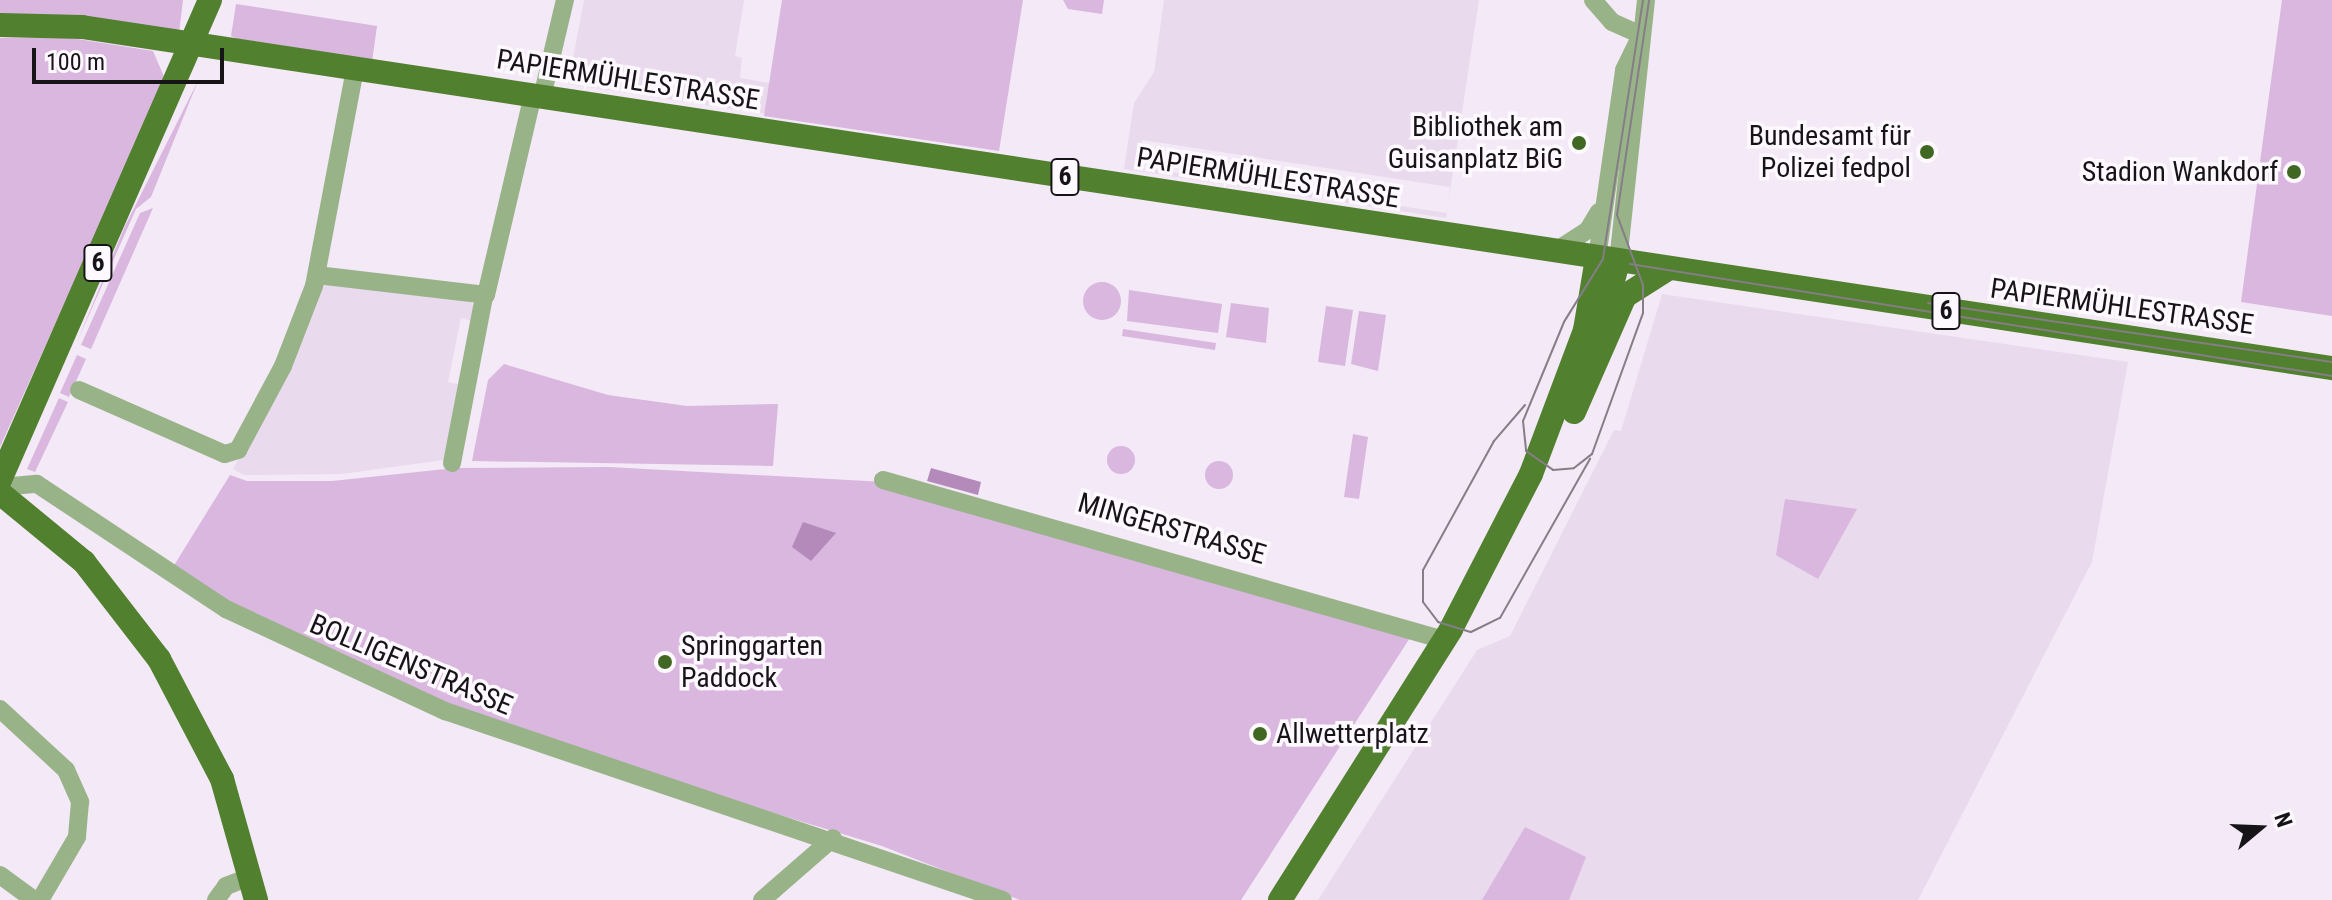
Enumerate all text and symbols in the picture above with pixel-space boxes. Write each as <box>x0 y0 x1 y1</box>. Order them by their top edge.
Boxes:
scale bar <box>36 32 228 82</box>
street label: PAPIERMÜHLESTRASSE <box>494 43 762 117</box>
text: 100 m <box>46 48 105 76</box>
place label: Bibliothek am Guisanplatz BiG <box>1388 110 1563 176</box>
place label: Bundesamt für Polizei fedpol <box>1749 119 1911 185</box>
marker: Bibliothek am Guisanplatz BiG <box>1570 134 1588 152</box>
street label: PAPIERMÜHLESTRASSE <box>1134 141 1402 215</box>
marker: Bundesamt für Polizei fedpol <box>1918 143 1936 161</box>
road number: 6 <box>1049 155 1081 199</box>
place label: Stadion Wankdorf <box>2082 155 2278 189</box>
marker: Stadion Wankdorf <box>2285 163 2303 181</box>
road number: 6 <box>82 241 114 285</box>
street label: PAPIERMÜHLESTRASSE <box>1988 272 2256 342</box>
road number: 6 <box>1930 289 1962 333</box>
street label: MINGERSTRASSE <box>1074 486 1270 572</box>
street label: BOLLIGENSTRASSE <box>305 607 517 723</box>
place label: Springgarten Paddock <box>681 629 823 695</box>
marker: Springgarten Paddock <box>656 653 674 671</box>
place label: Allwetterplatz <box>1276 717 1429 751</box>
marker: Allwetterplatz <box>1251 725 1269 743</box>
north arrow <box>2220 788 2300 868</box>
text: N <box>2269 810 2297 830</box>

